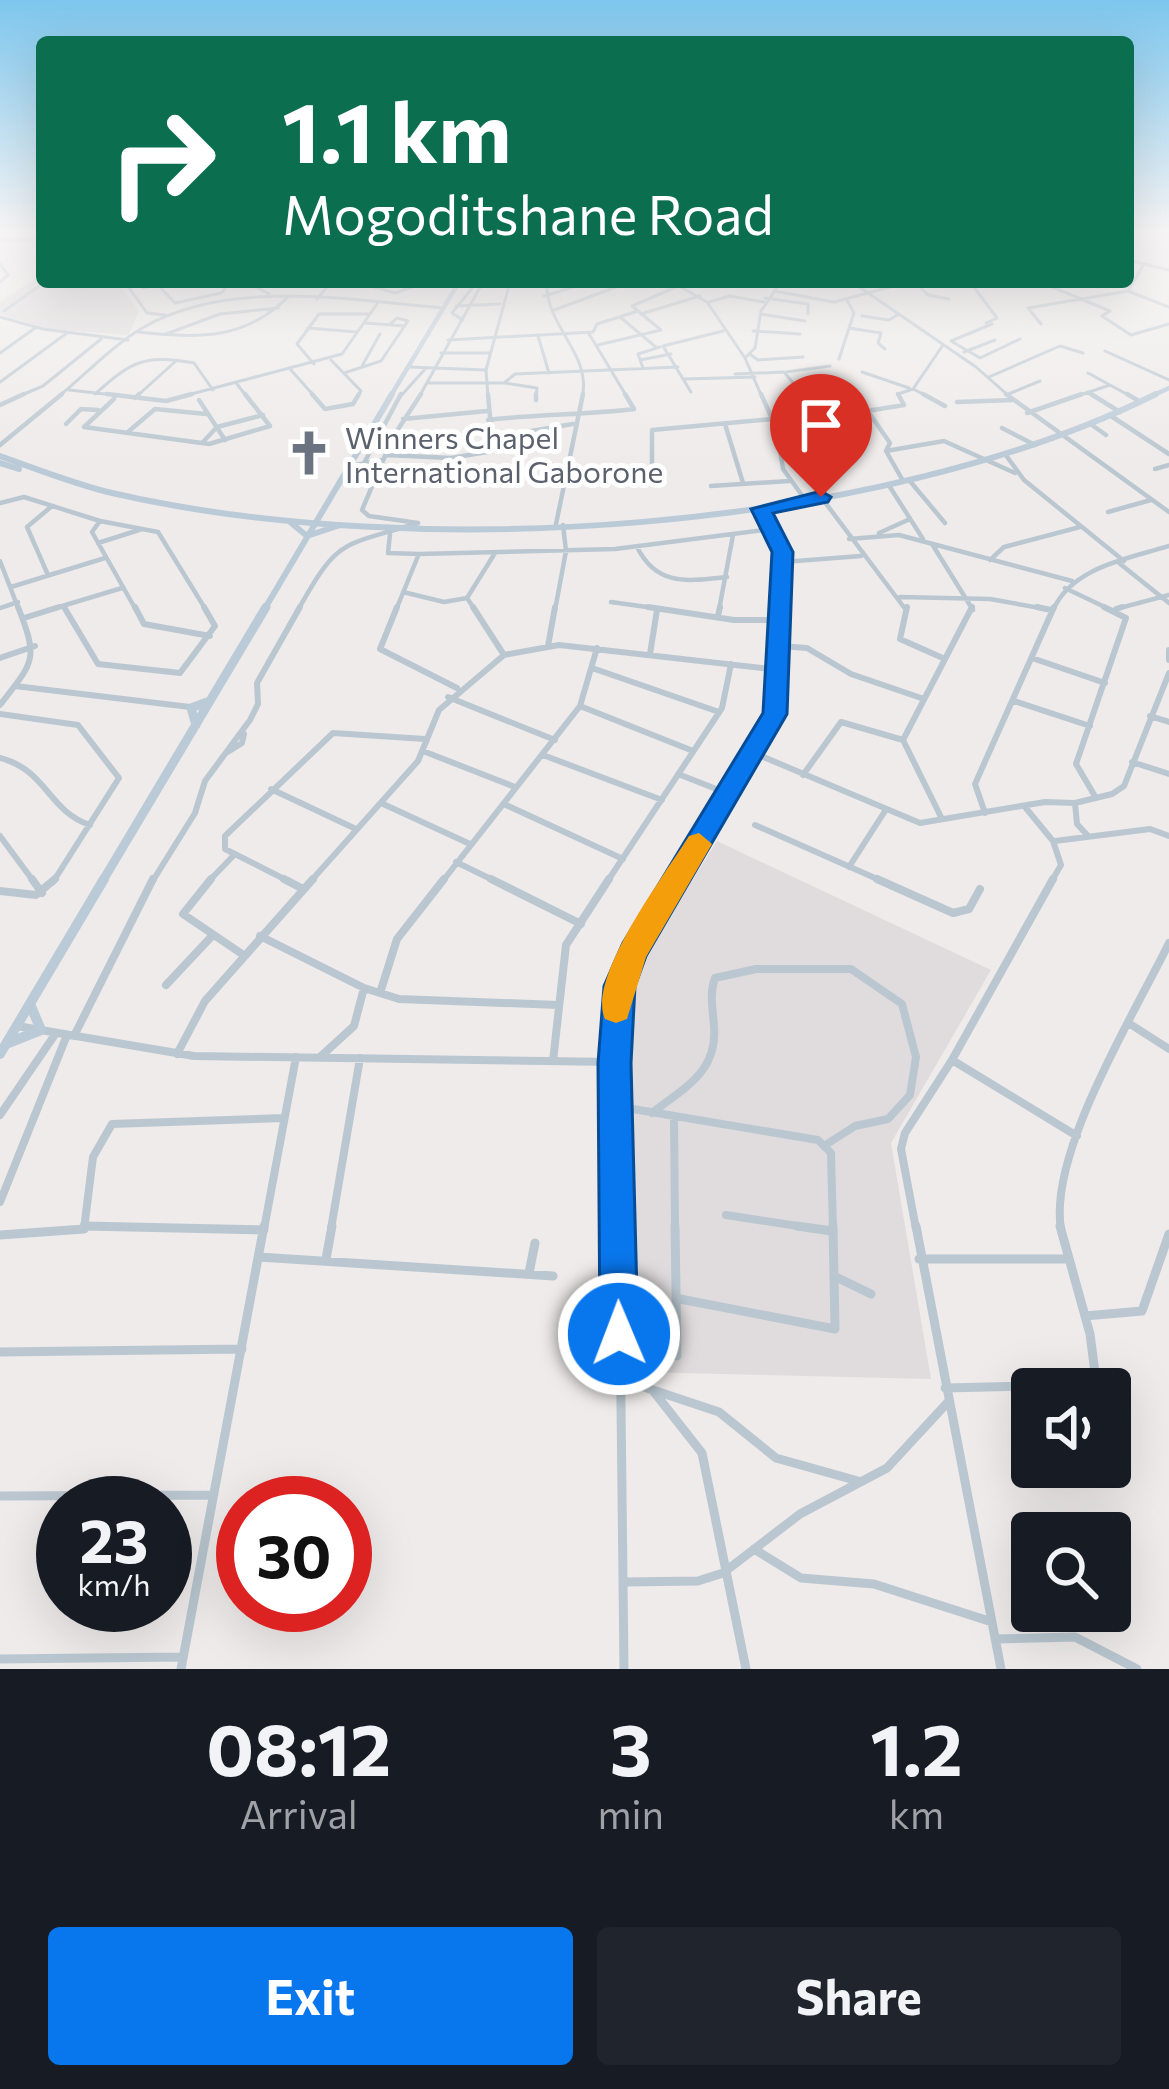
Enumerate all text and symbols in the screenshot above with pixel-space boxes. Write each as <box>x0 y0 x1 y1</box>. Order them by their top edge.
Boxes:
text: 1.1 km <box>282 78 512 180</box>
icon: right <box>84 84 240 240</box>
text: Mogoditshane Road <box>282 180 774 246</box>
pin <box>770 374 872 497</box>
icon: arrive <box>788 392 854 458</box>
place label: Winners Chapel International Gaborone <box>345 418 663 489</box>
church icon: Winners Chapel International Gaborone <box>284 428 334 478</box>
position arrow <box>556 1271 682 1397</box>
map controls <box>1011 1368 1131 1632</box>
button: sound <box>1011 1368 1131 1488</box>
speed limit sign: 30 <box>216 1476 372 1632</box>
text: 23 <box>79 1502 149 1575</box>
button: search <box>1011 1512 1131 1632</box>
text: km/h <box>78 1565 150 1602</box>
text: 08:12 <box>206 1703 391 1791</box>
text: 3 <box>610 1703 652 1791</box>
text: 1.2 <box>870 1703 963 1791</box>
text: Arrival <box>240 1789 358 1837</box>
text: min <box>597 1789 664 1837</box>
text: km <box>889 1789 944 1837</box>
button: Exit <box>48 1927 573 2065</box>
button: Share <box>597 1927 1121 2065</box>

